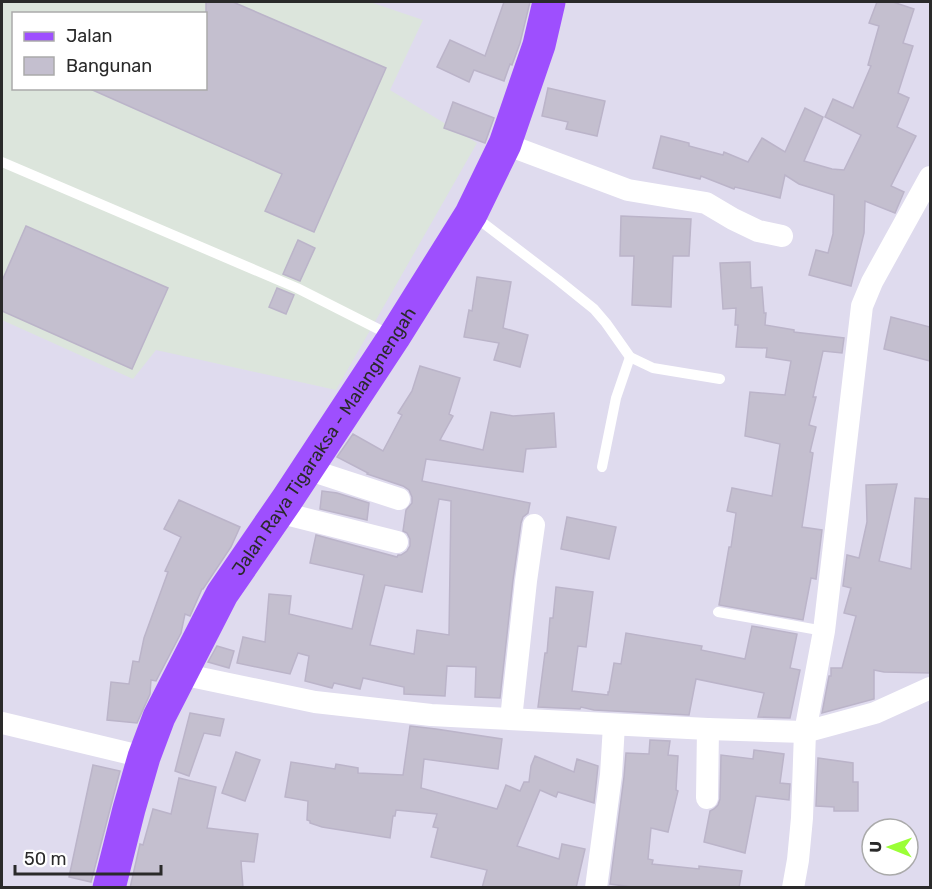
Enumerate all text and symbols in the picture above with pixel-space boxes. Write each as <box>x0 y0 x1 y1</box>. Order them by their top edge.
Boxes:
legend <box>12 12 207 90</box>
text: Jalan <box>66 25 113 47</box>
text: Bangunan <box>66 55 152 77</box>
street label: Jalan Raya Tigaraksa - Malangnengah <box>227 303 421 580</box>
north arrow <box>860 817 920 877</box>
scale bar <box>15 838 160 876</box>
text: U <box>866 841 885 853</box>
text: 50 m <box>24 848 67 870</box>

